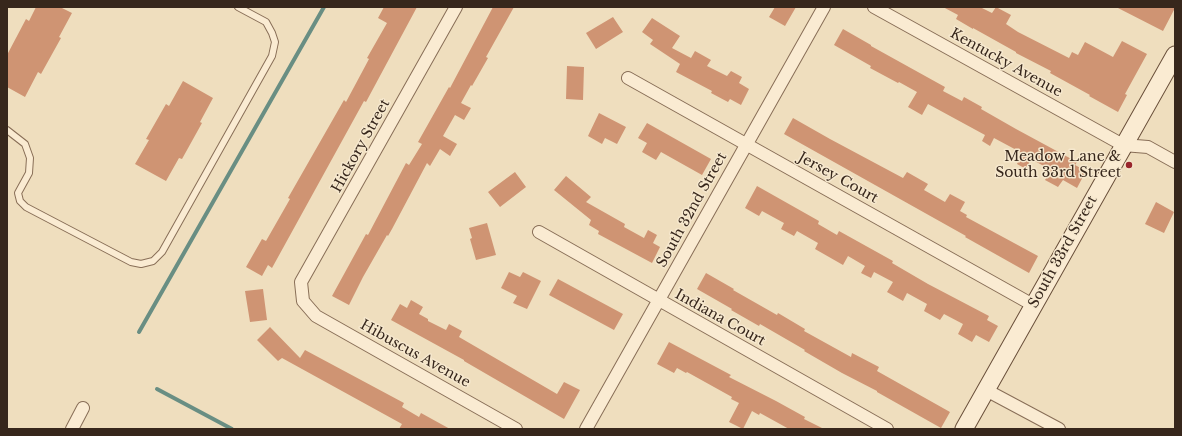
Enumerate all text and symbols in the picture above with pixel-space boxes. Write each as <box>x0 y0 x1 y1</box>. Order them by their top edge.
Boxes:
street label: Kentucky Avenue <box>947 25 1065 101</box>
street label: Hickory Street <box>328 96 394 196</box>
street label: Jersey Court <box>795 149 881 207</box>
place label: Meadow Lane & South 33rd Street <box>995 149 1121 182</box>
street label: South 32nd Street <box>653 150 731 270</box>
marker: Meadow Lane & South 33rd Street <box>1124 160 1134 170</box>
street label: South 33rd Street <box>1025 193 1101 311</box>
street label: Indiana Court <box>672 286 768 350</box>
street label: Hibuscus Avenue <box>357 317 473 391</box>

